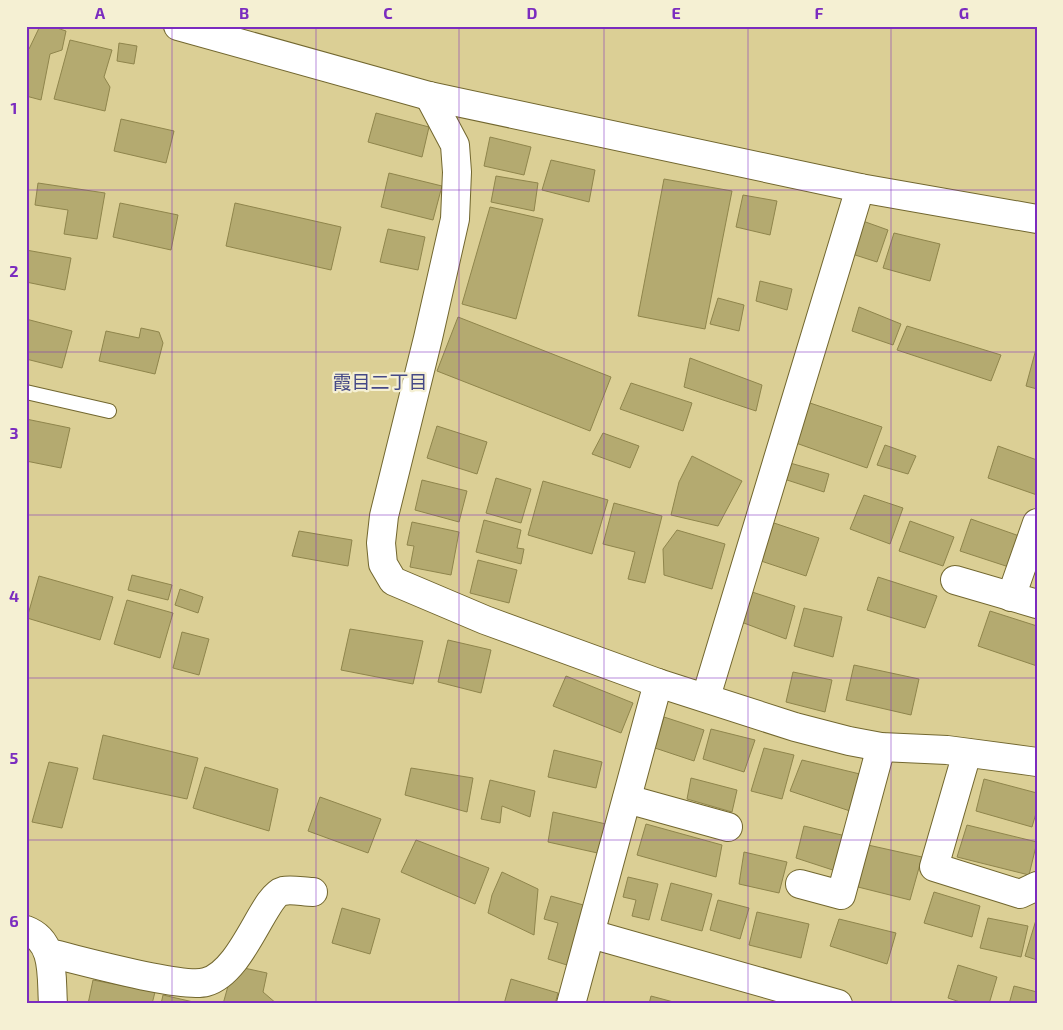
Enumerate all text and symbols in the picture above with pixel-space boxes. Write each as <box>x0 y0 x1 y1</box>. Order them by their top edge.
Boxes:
text: A <box>95 3 106 22</box>
text: B <box>239 3 249 22</box>
text: C <box>383 3 393 22</box>
text: D <box>527 3 538 22</box>
text: E <box>671 3 681 22</box>
text: F <box>815 3 824 22</box>
text: G <box>959 3 969 22</box>
text: 1 <box>11 98 17 117</box>
text: 2 <box>9 261 19 280</box>
district label: 霞目二丁目 <box>332 370 428 393</box>
text: 3 <box>9 423 19 442</box>
text: 4 <box>9 586 19 605</box>
text: 5 <box>10 748 19 767</box>
text: 6 <box>9 911 19 930</box>

